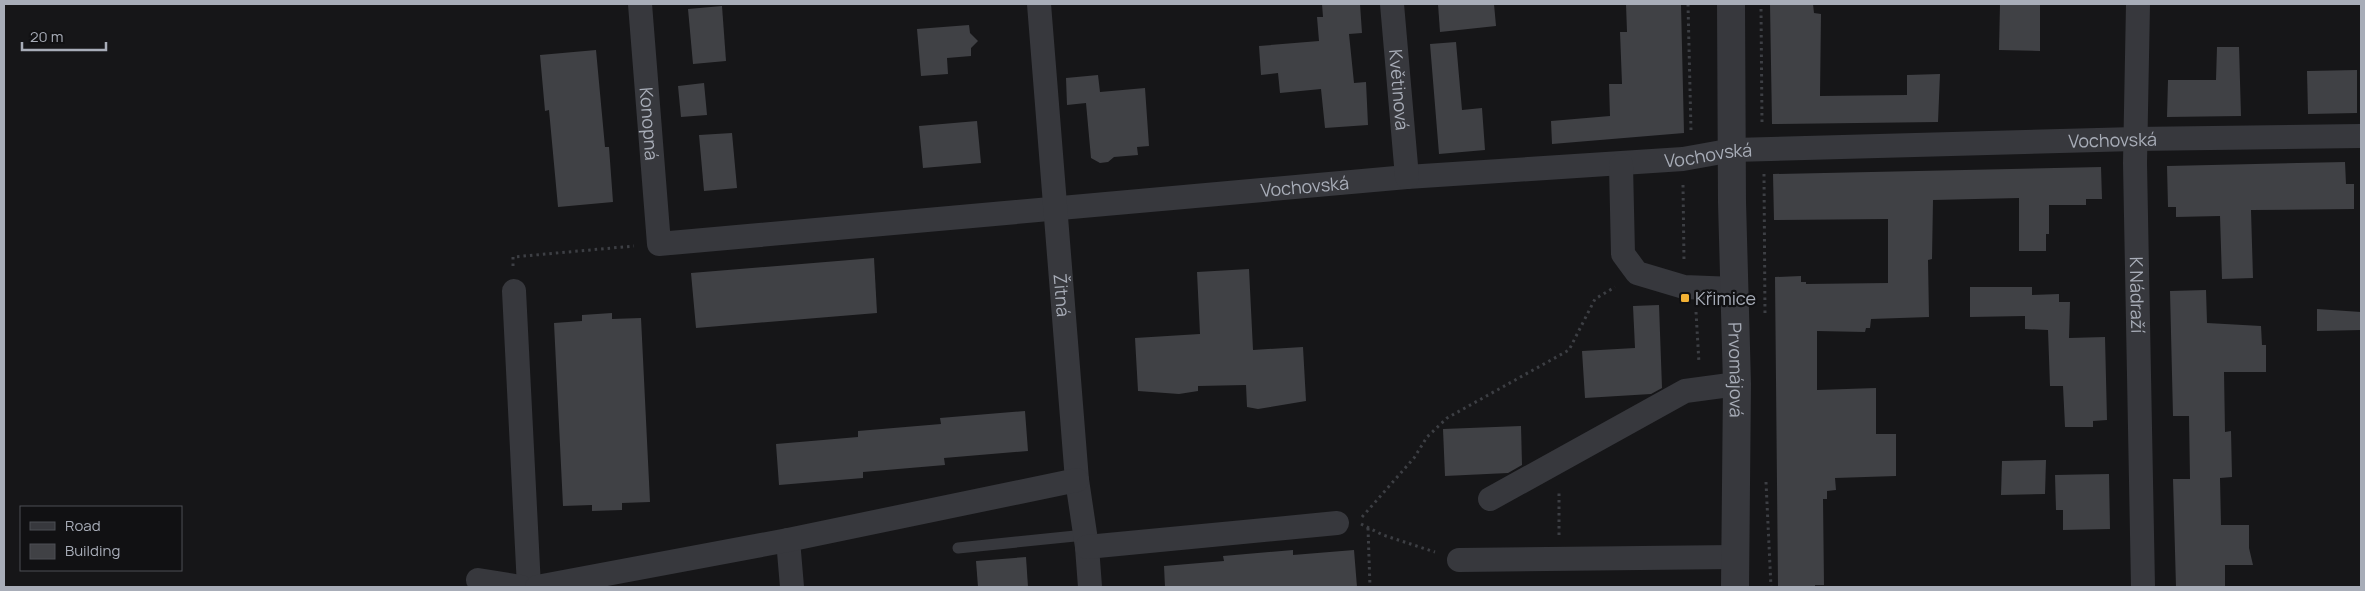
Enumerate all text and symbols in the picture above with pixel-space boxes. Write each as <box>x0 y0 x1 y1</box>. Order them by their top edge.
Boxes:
scale bar <box>22 20 106 52</box>
text: 20 m <box>30 26 63 47</box>
street label: Květinová <box>1384 48 1415 131</box>
street label: Konopná <box>635 86 664 161</box>
street label: Vochovská <box>2068 127 2157 153</box>
street label: Vochovská <box>1664 137 1752 172</box>
street label: Vochovská <box>1259 170 1350 202</box>
street label: K Nádraží <box>2125 256 2150 334</box>
street label: Žitná <box>1049 273 1076 318</box>
place label: Křimice <box>1695 286 1756 310</box>
marker: Křimice <box>1679 292 1691 304</box>
street label: Prvomájová <box>1723 322 1749 418</box>
legend <box>20 506 182 571</box>
text: Road <box>65 515 101 536</box>
text: Building <box>65 540 120 561</box>

